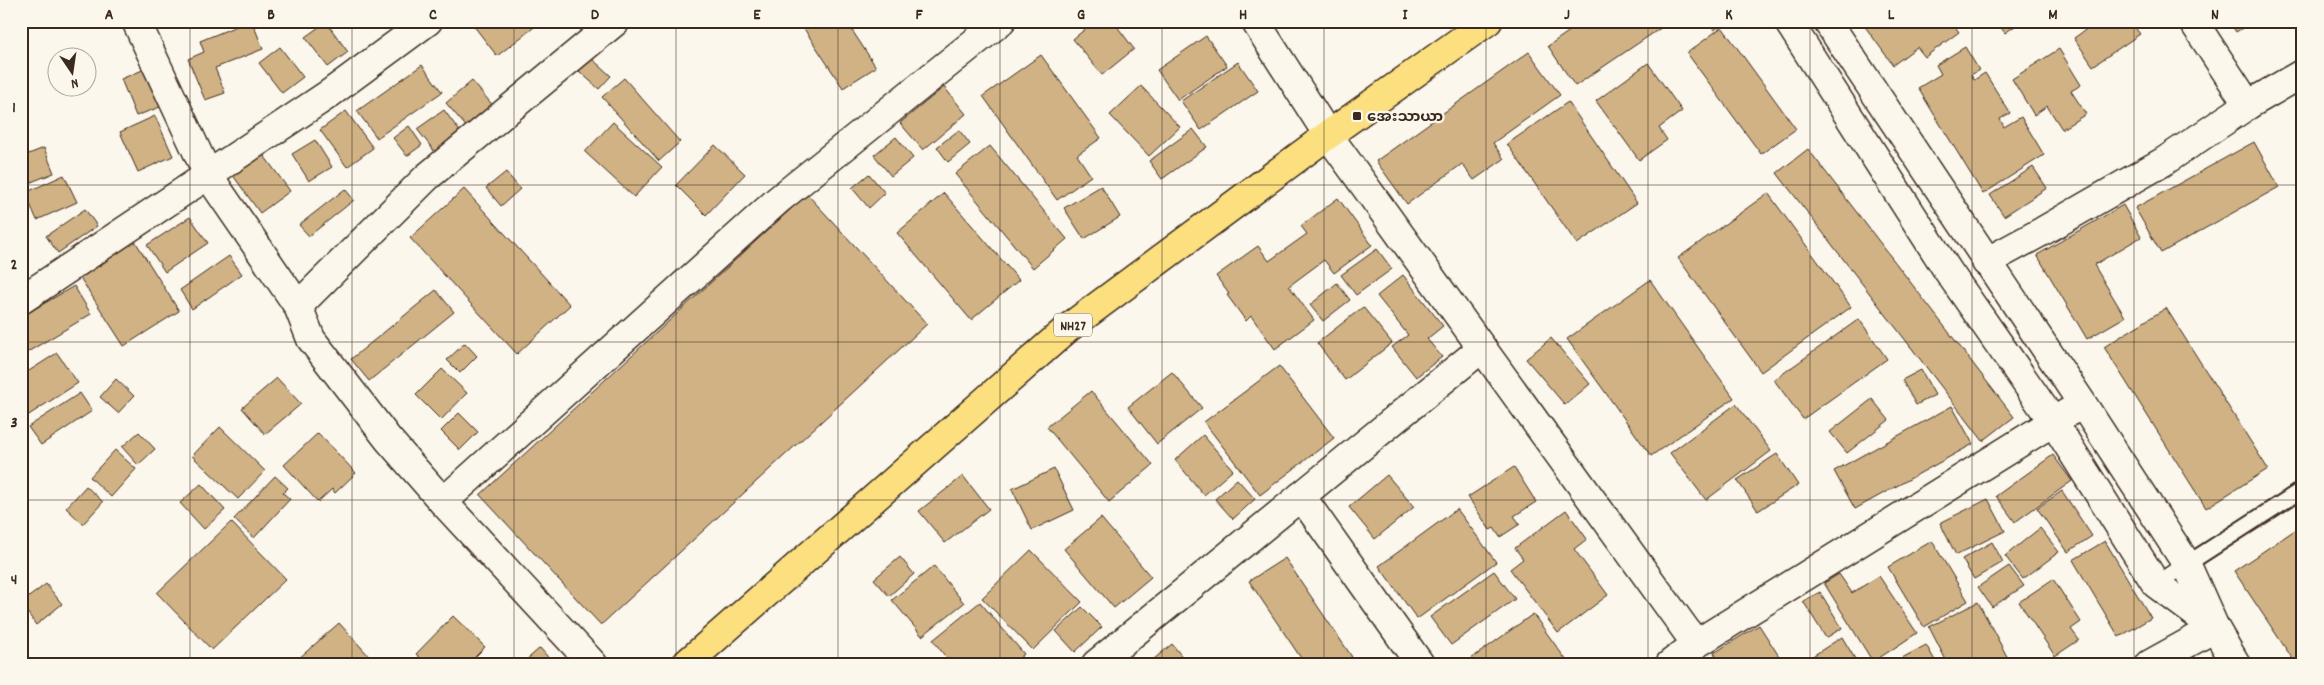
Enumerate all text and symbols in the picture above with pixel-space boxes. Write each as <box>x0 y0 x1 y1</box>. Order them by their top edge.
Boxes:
text: A <box>105 4 114 27</box>
text: B <box>267 4 275 27</box>
text: C <box>429 4 437 27</box>
text: D <box>591 4 600 27</box>
text: E <box>753 4 761 27</box>
text: F <box>915 4 923 27</box>
text: G <box>1077 4 1085 27</box>
text: H <box>1239 4 1247 27</box>
text: I <box>1403 4 1409 27</box>
text: J <box>1564 4 1570 27</box>
text: K <box>1725 4 1733 27</box>
text: L <box>1888 4 1895 27</box>
text: M <box>2048 4 2058 27</box>
text: N <box>2211 4 2219 27</box>
north arrow <box>48 48 98 98</box>
text: N <box>69 72 80 93</box>
text: 1 <box>12 97 16 120</box>
place label: အေးသာယာ <box>1367 107 1443 129</box>
marker: အေးသာယာ <box>1351 110 1363 122</box>
text: 2 <box>11 254 18 277</box>
road number: NH27 <box>1054 314 1092 336</box>
text: 3 <box>10 412 18 435</box>
text: 4 <box>11 569 17 592</box>

